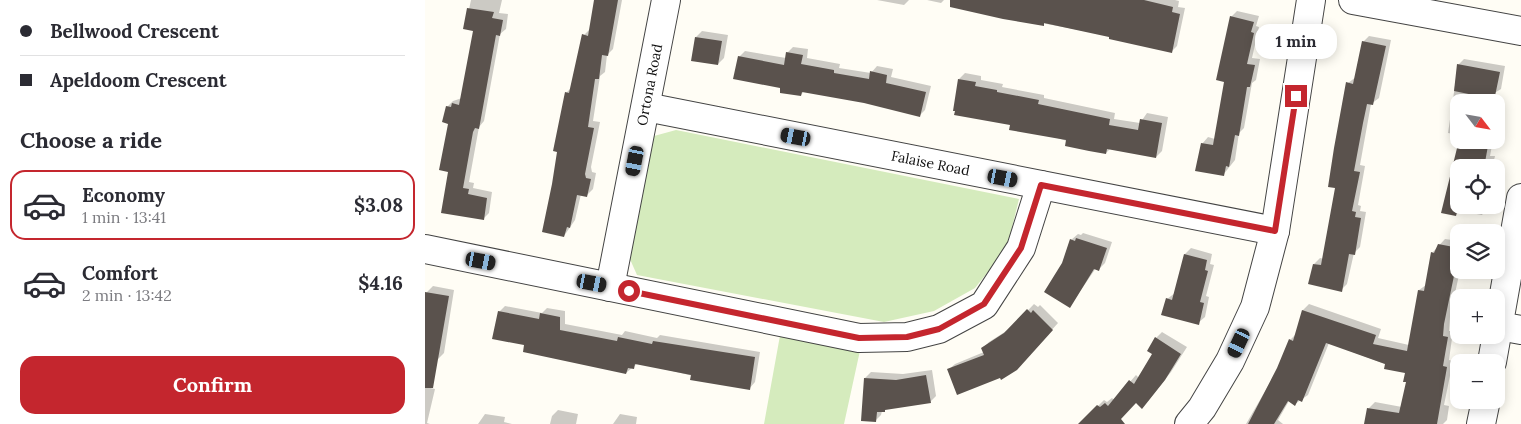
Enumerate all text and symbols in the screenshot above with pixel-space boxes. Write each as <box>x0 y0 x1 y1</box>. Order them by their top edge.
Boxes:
text: Bellwood Crescent <box>50 19 219 43</box>
callout: 1 min <box>1255 23 1337 58</box>
text: 1 min <box>1276 31 1316 51</box>
street label: Ortona Road <box>633 42 666 127</box>
text: Apeldoom Crescent <box>50 68 227 92</box>
route end <box>1285 85 1307 107</box>
north arrow <box>1450 94 1505 149</box>
map controls <box>1450 94 1505 409</box>
text: Choose a ride <box>20 126 162 154</box>
car <box>779 127 812 147</box>
car <box>624 145 645 177</box>
street label: Falaise Road <box>890 147 971 180</box>
button: locate <box>1450 159 1505 214</box>
car <box>986 168 1019 188</box>
icon: car <box>22 183 67 228</box>
text: Economy <box>82 183 165 207</box>
text: $3.08 <box>354 193 403 217</box>
text: 1 min · 13:41 <box>82 207 166 227</box>
button: layers <box>1450 224 1505 279</box>
car <box>464 251 497 271</box>
icon: car <box>22 261 67 306</box>
text: Comfort <box>82 261 158 285</box>
text: $4.16 <box>358 271 403 295</box>
car <box>575 273 608 293</box>
route start <box>618 280 640 302</box>
text: 2 min · 13:42 <box>82 285 172 305</box>
button: + <box>1450 289 1505 344</box>
car <box>1225 326 1252 360</box>
button: − <box>1450 354 1505 409</box>
button: Confirm <box>20 356 405 414</box>

